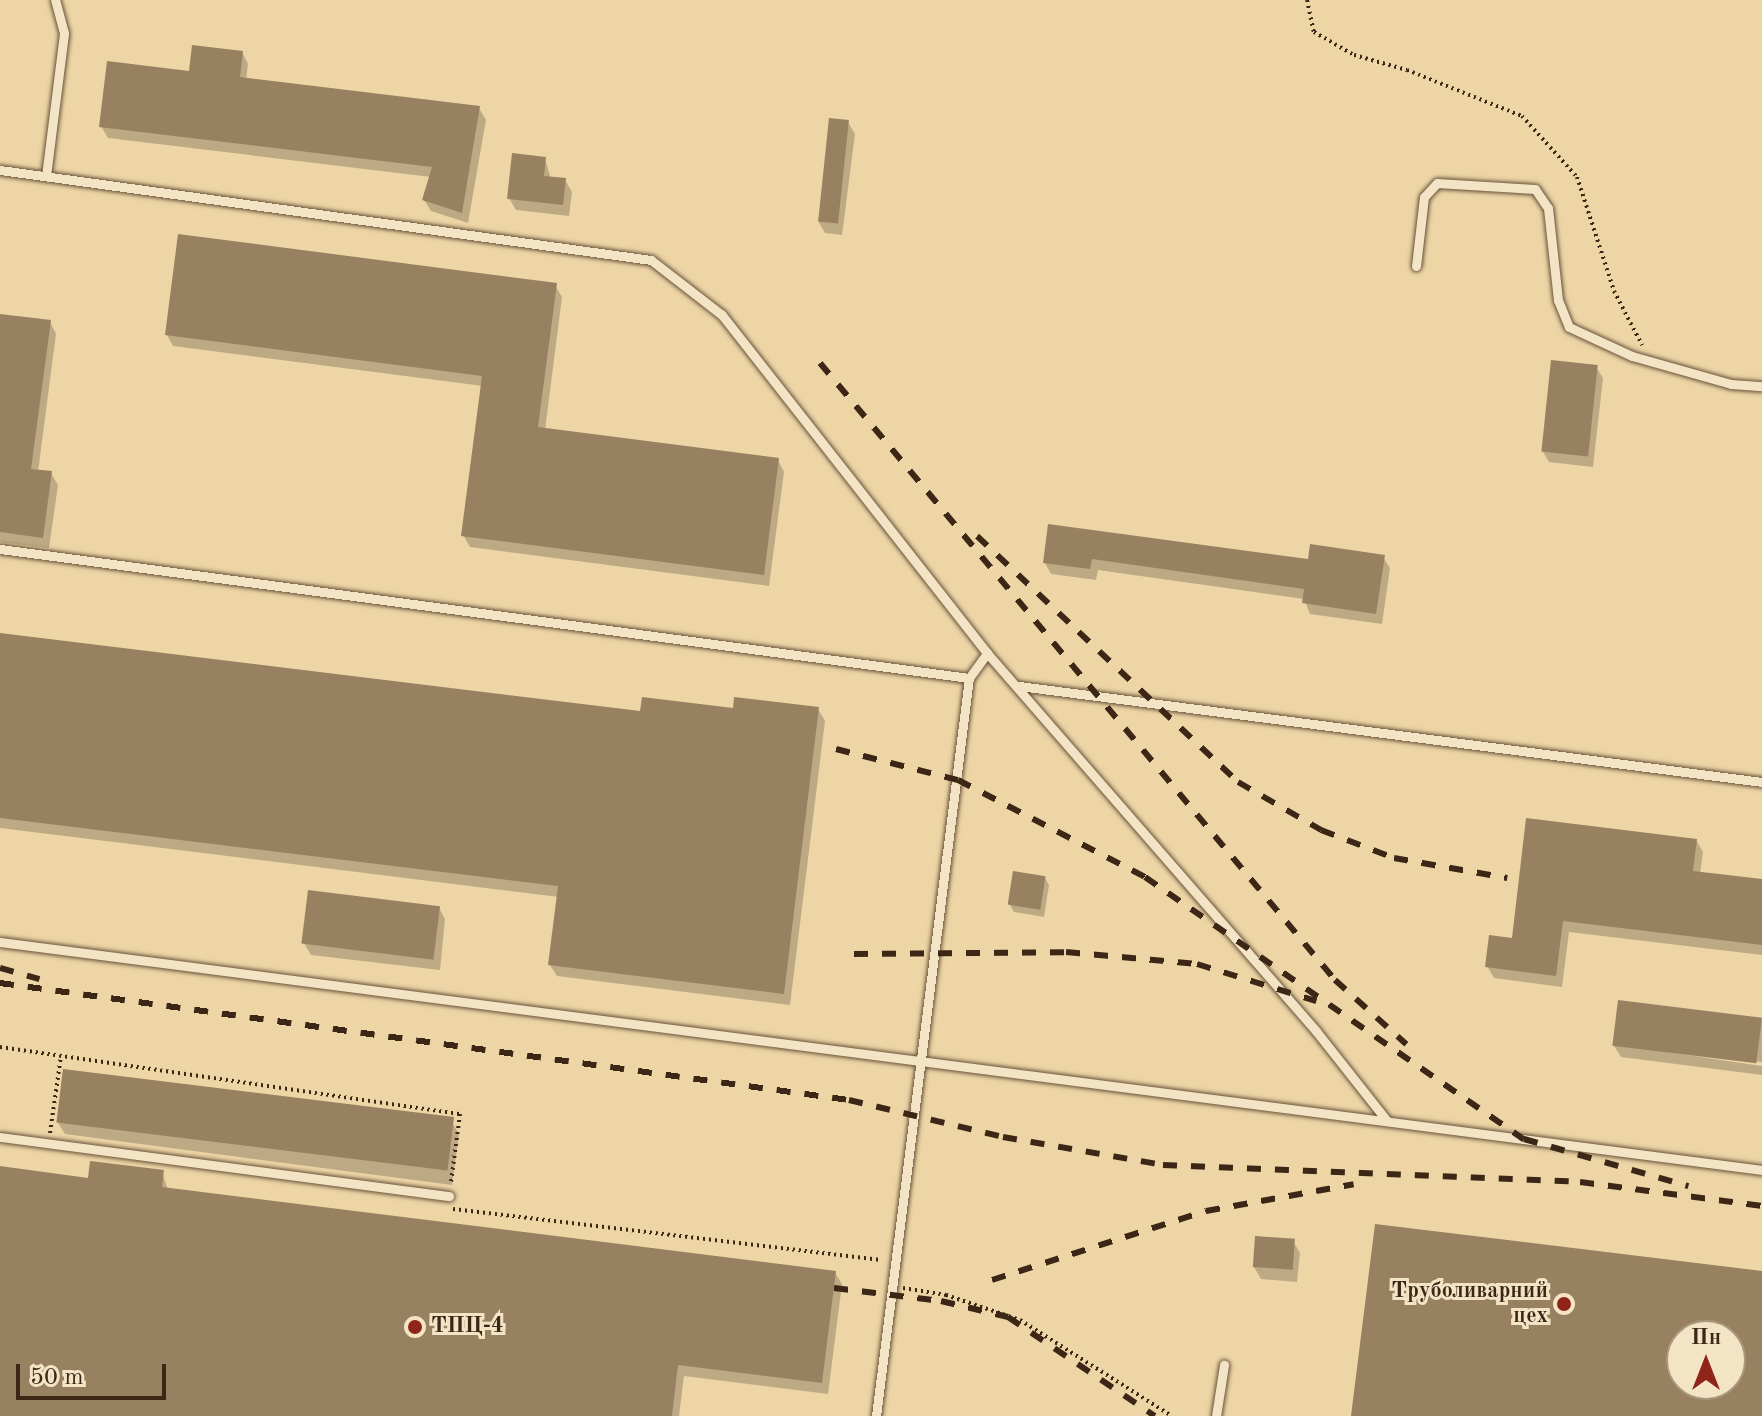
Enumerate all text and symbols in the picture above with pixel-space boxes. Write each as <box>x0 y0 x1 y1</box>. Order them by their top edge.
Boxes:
place label: Труболиварний цех <box>1391 1278 1548 1330</box>
marker: Труболиварний цех <box>1555 1295 1573 1313</box>
place label: ТПЦ-4 <box>431 1314 504 1340</box>
marker: ТПЦ-4 <box>406 1318 424 1336</box>
north arrow <box>1666 1320 1746 1400</box>
text: Пн <box>1691 1327 1721 1349</box>
scale bar <box>20 1348 170 1398</box>
text: 50 m <box>30 1366 84 1390</box>

